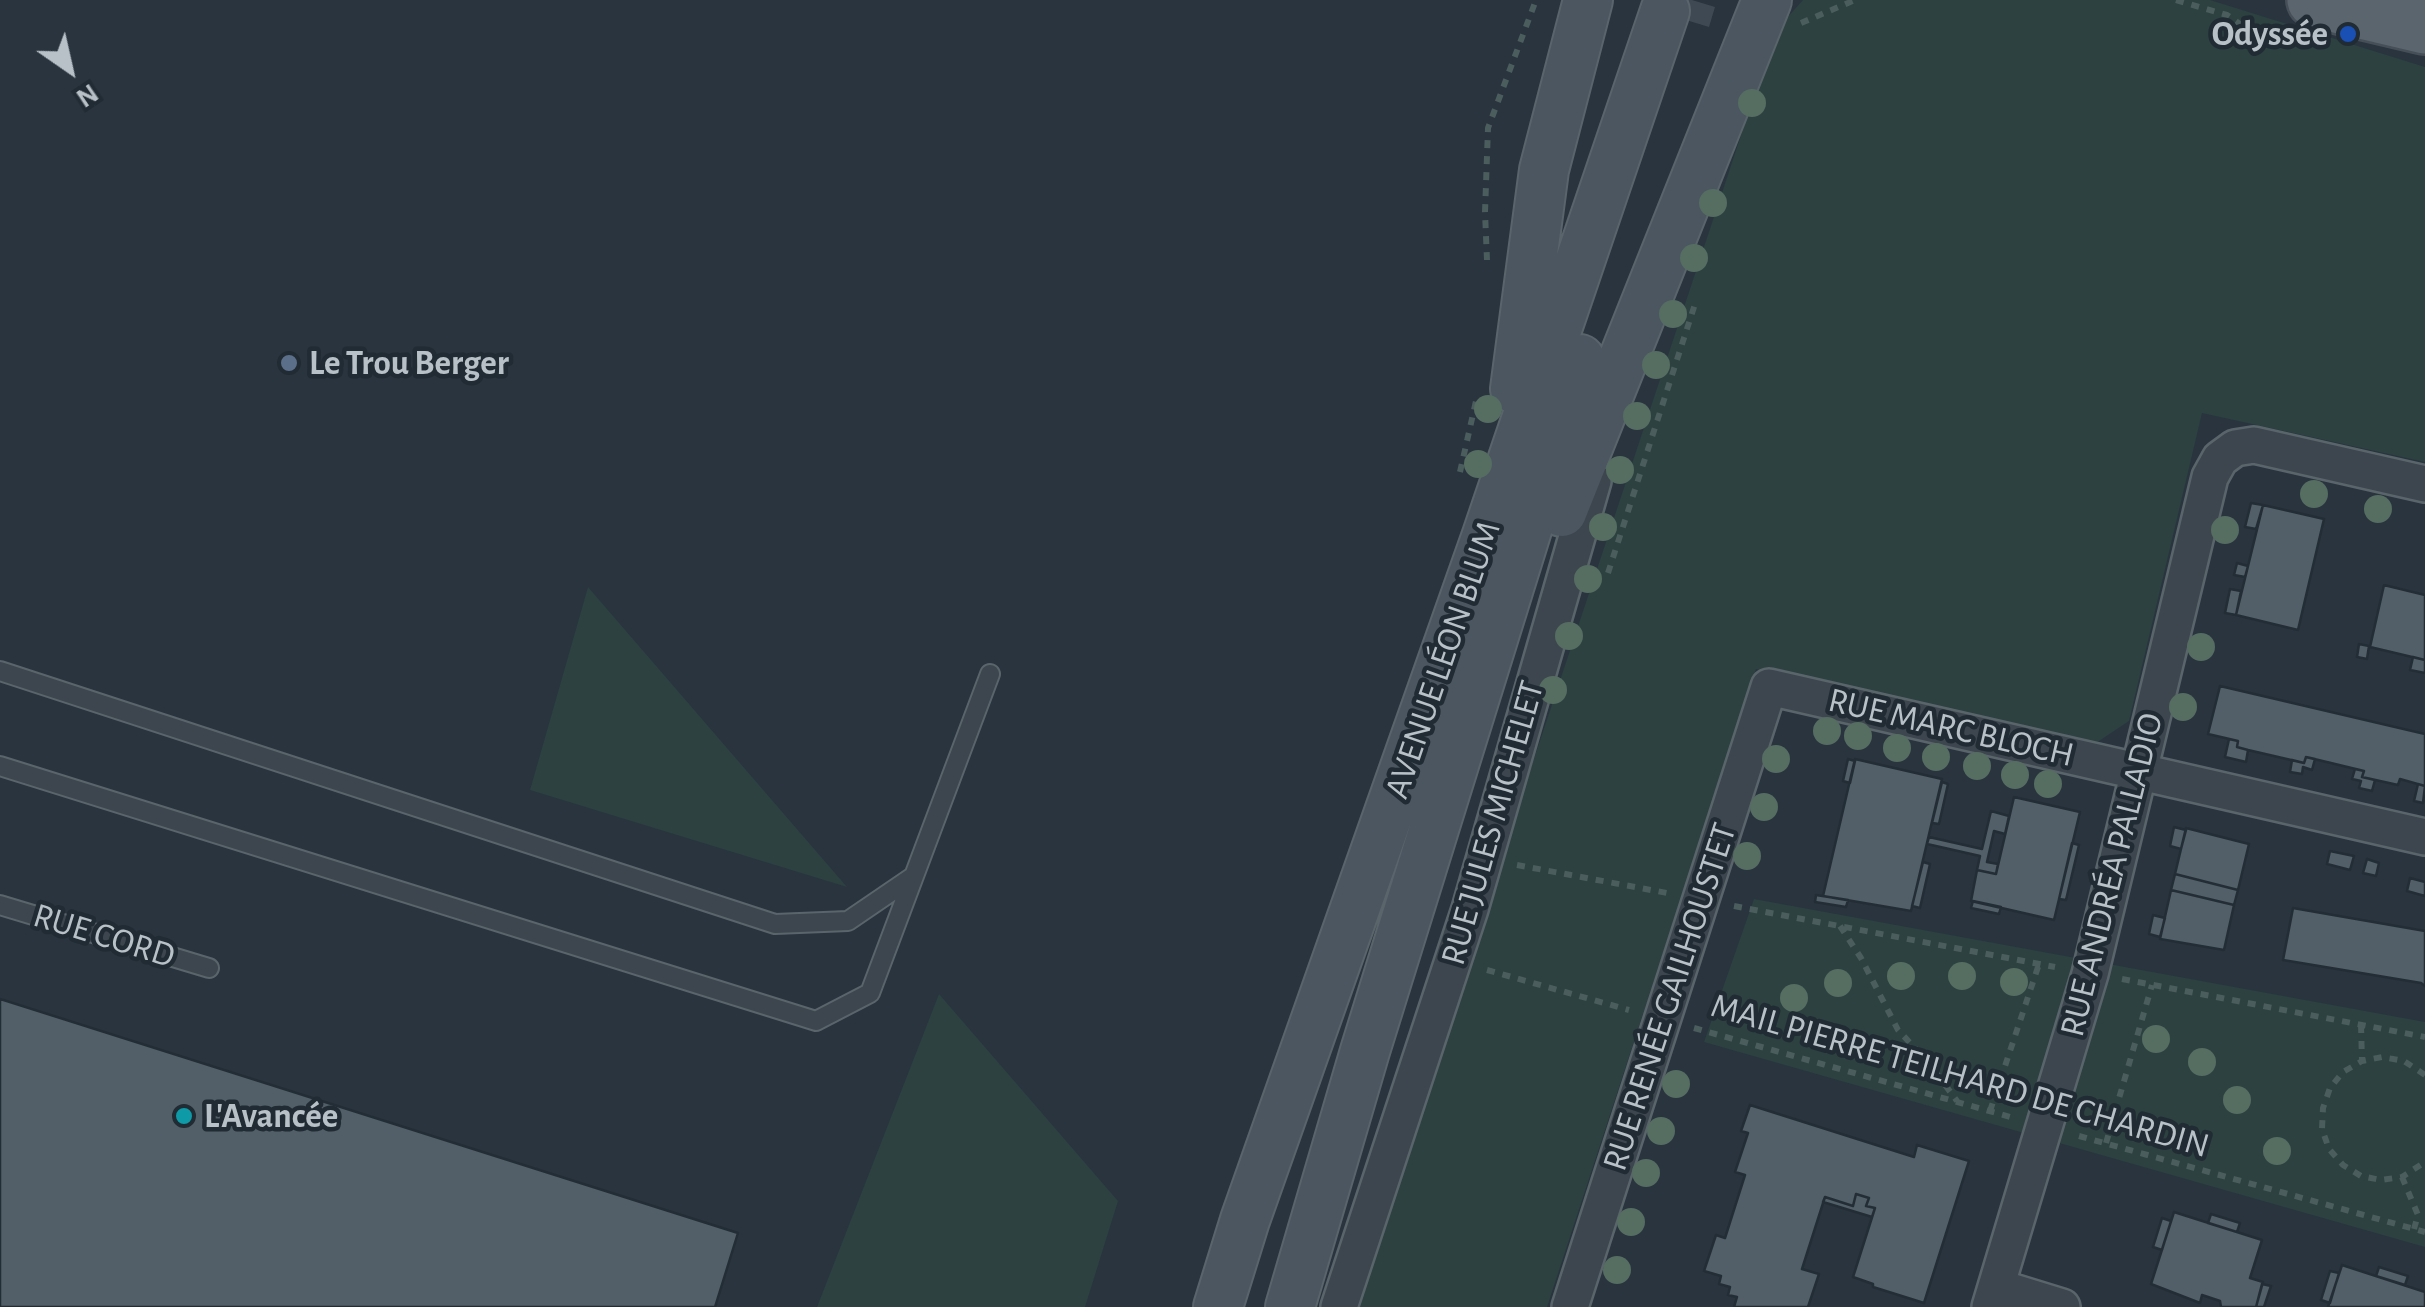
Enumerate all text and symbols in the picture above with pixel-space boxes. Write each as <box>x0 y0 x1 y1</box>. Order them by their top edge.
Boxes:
place label: Odyssée <box>2212 13 2328 55</box>
north arrow <box>20 20 120 120</box>
marker: Odyssée <box>2337 23 2359 45</box>
text: N <box>71 78 103 112</box>
place label: Le Trou Berger <box>309 342 509 384</box>
marker: Le Trou Berger <box>278 352 300 374</box>
street label: AVENUE LÉON BLUM <box>1376 516 1510 804</box>
street label: RUE JULES MICHELET <box>1432 676 1554 970</box>
street label: RUE MARC BLOCH <box>1824 679 2078 777</box>
street label: RUE ANDRÉA PALLADIO <box>2051 709 2173 1041</box>
street label: RUE RENÉE GAILHOUSTET <box>1594 818 1746 1176</box>
street label: RUE CORD <box>28 895 180 977</box>
street label: MAIL PIERRE TEILHARD DE CHARDIN <box>1706 985 2214 1167</box>
place label: L'Avancée <box>204 1095 338 1137</box>
marker: L'Avancée <box>173 1105 195 1127</box>

